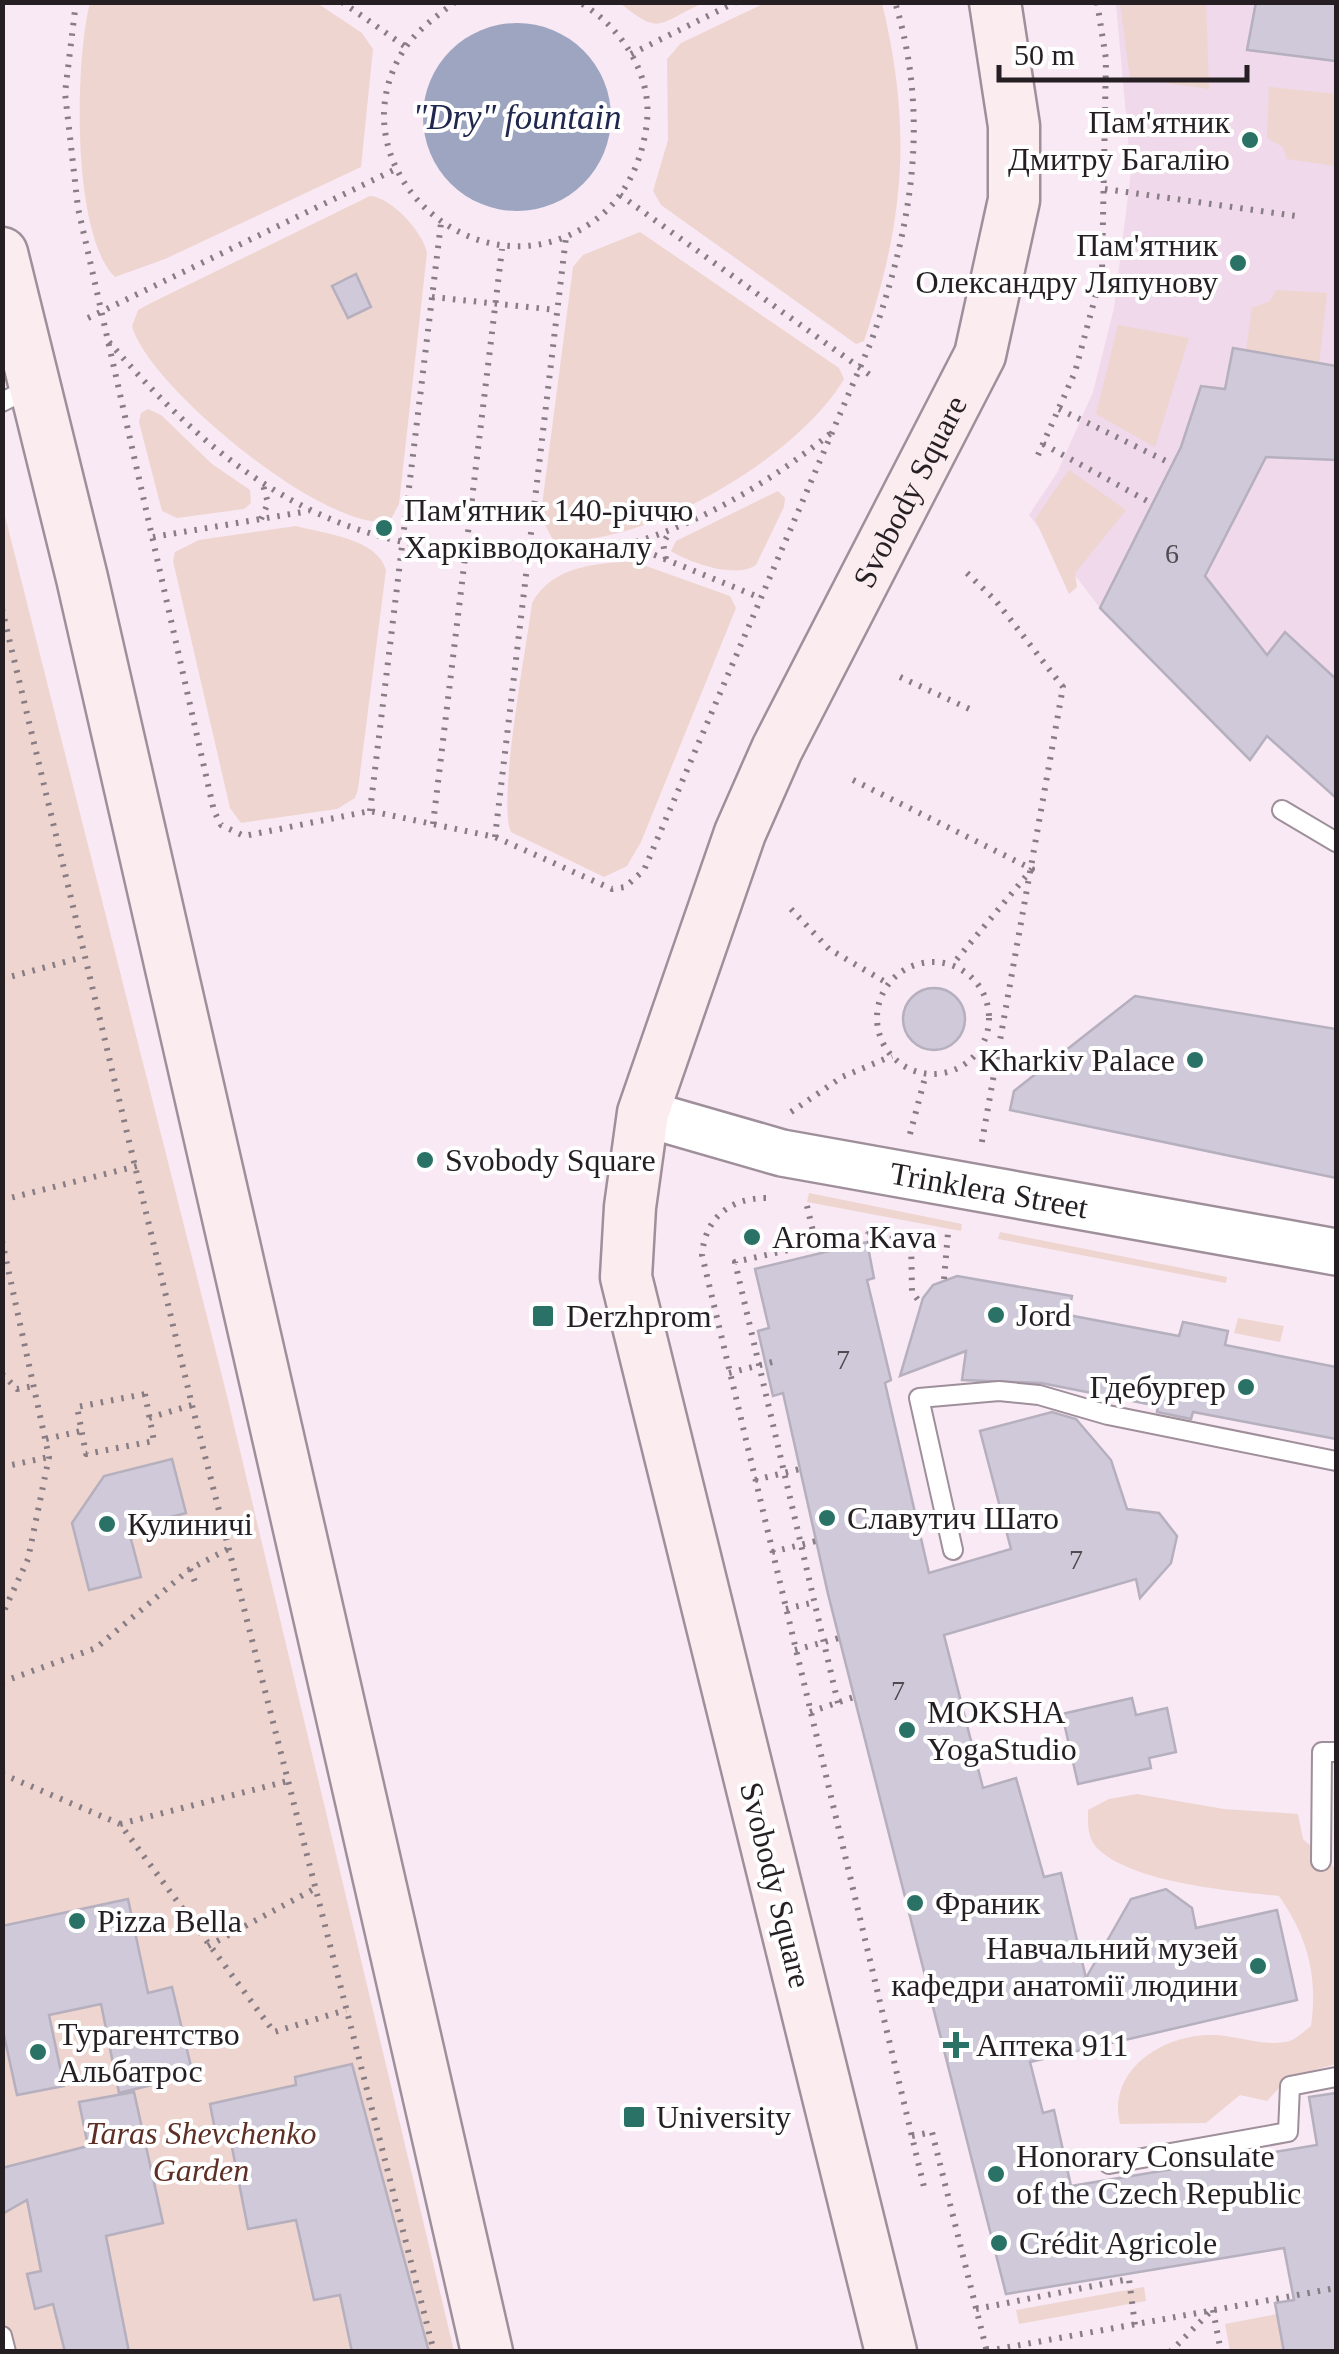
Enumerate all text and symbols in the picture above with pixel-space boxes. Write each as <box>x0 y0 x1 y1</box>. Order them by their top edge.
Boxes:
scale bar <box>999 20 1246 82</box>
text: 50 m <box>1014 38 1075 71</box>
water label: "Dry" fountain <box>412 98 622 137</box>
place label: Пам'ятник Дмитру Багалію <box>1008 104 1230 177</box>
marker: Пам'ятник Дмитру Багалію <box>1239 129 1261 151</box>
place label: Пам'ятник Олександру Ляпунову <box>916 227 1218 300</box>
marker: Пам'ятник Олександру Ляпунову <box>1227 252 1249 274</box>
street label: Svobody Square <box>845 390 974 593</box>
place label: Пам'ятник 140-річчю Харківводоканалу <box>404 492 693 565</box>
marker: Пам'ятник 140-річчю Харківводоканалу <box>373 517 395 539</box>
house number: 6 <box>1165 538 1179 569</box>
place label: Kharkiv Palace <box>979 1042 1175 1078</box>
marker: Kharkiv Palace <box>1184 1049 1206 1071</box>
place label: Svobody Square <box>445 1142 656 1178</box>
marker: Svobody Square <box>414 1149 436 1171</box>
street label: Trinklera Street <box>887 1155 1091 1225</box>
place label: Aroma Kava <box>772 1219 936 1255</box>
marker: Aroma Kava <box>741 1226 763 1248</box>
place label: Jord <box>1016 1297 1071 1333</box>
place label: Derzhprom <box>566 1298 712 1334</box>
marker: Derzhprom <box>530 1303 556 1329</box>
marker: Jord <box>985 1304 1007 1326</box>
house number: 7 <box>836 1344 850 1375</box>
place label: Гдебургер <box>1089 1369 1226 1405</box>
marker: Гдебургер <box>1235 1376 1257 1398</box>
place label: Славутич Шато <box>847 1500 1059 1536</box>
place label: Кулиничі <box>127 1506 253 1542</box>
marker: Славутич Шато <box>816 1507 838 1529</box>
marker: Кулиничі <box>96 1513 118 1535</box>
house number: 7 <box>1069 1544 1083 1575</box>
house number: 7 <box>891 1675 905 1706</box>
place label: MOKSHA YogaStudio <box>927 1694 1077 1767</box>
marker: MOKSHA YogaStudio <box>896 1719 918 1741</box>
street label: Svobody Square <box>733 1778 819 1992</box>
place label: Франик <box>935 1885 1041 1921</box>
marker: Франик <box>904 1892 926 1914</box>
place label: Pizza Bella <box>97 1903 242 1939</box>
marker: Pizza Bella <box>66 1910 88 1932</box>
place label: Навчальний музей кафедри анатомії людини <box>891 1930 1238 2003</box>
marker: Навчальний музей кафедри анатомії людини <box>1247 1955 1269 1977</box>
place label: Турагентство Альбатрос <box>58 2016 240 2089</box>
place label: Аптека 911 <box>976 2027 1129 2063</box>
marker: Аптека 911 <box>945 2034 967 2056</box>
marker: Турагентство Альбатрос <box>27 2041 49 2063</box>
place label: University <box>656 2099 791 2135</box>
marker: University <box>621 2104 647 2130</box>
park label: Taras Shevchenko Garden <box>86 2115 316 2188</box>
place label: Honorary Consulate of the Czech Republic <box>1016 2138 1301 2211</box>
marker: Honorary Consulate of the Czech Republic <box>985 2163 1007 2185</box>
place label: Crédit Agricole <box>1019 2225 1217 2261</box>
marker: Crédit Agricole <box>988 2232 1010 2254</box>

